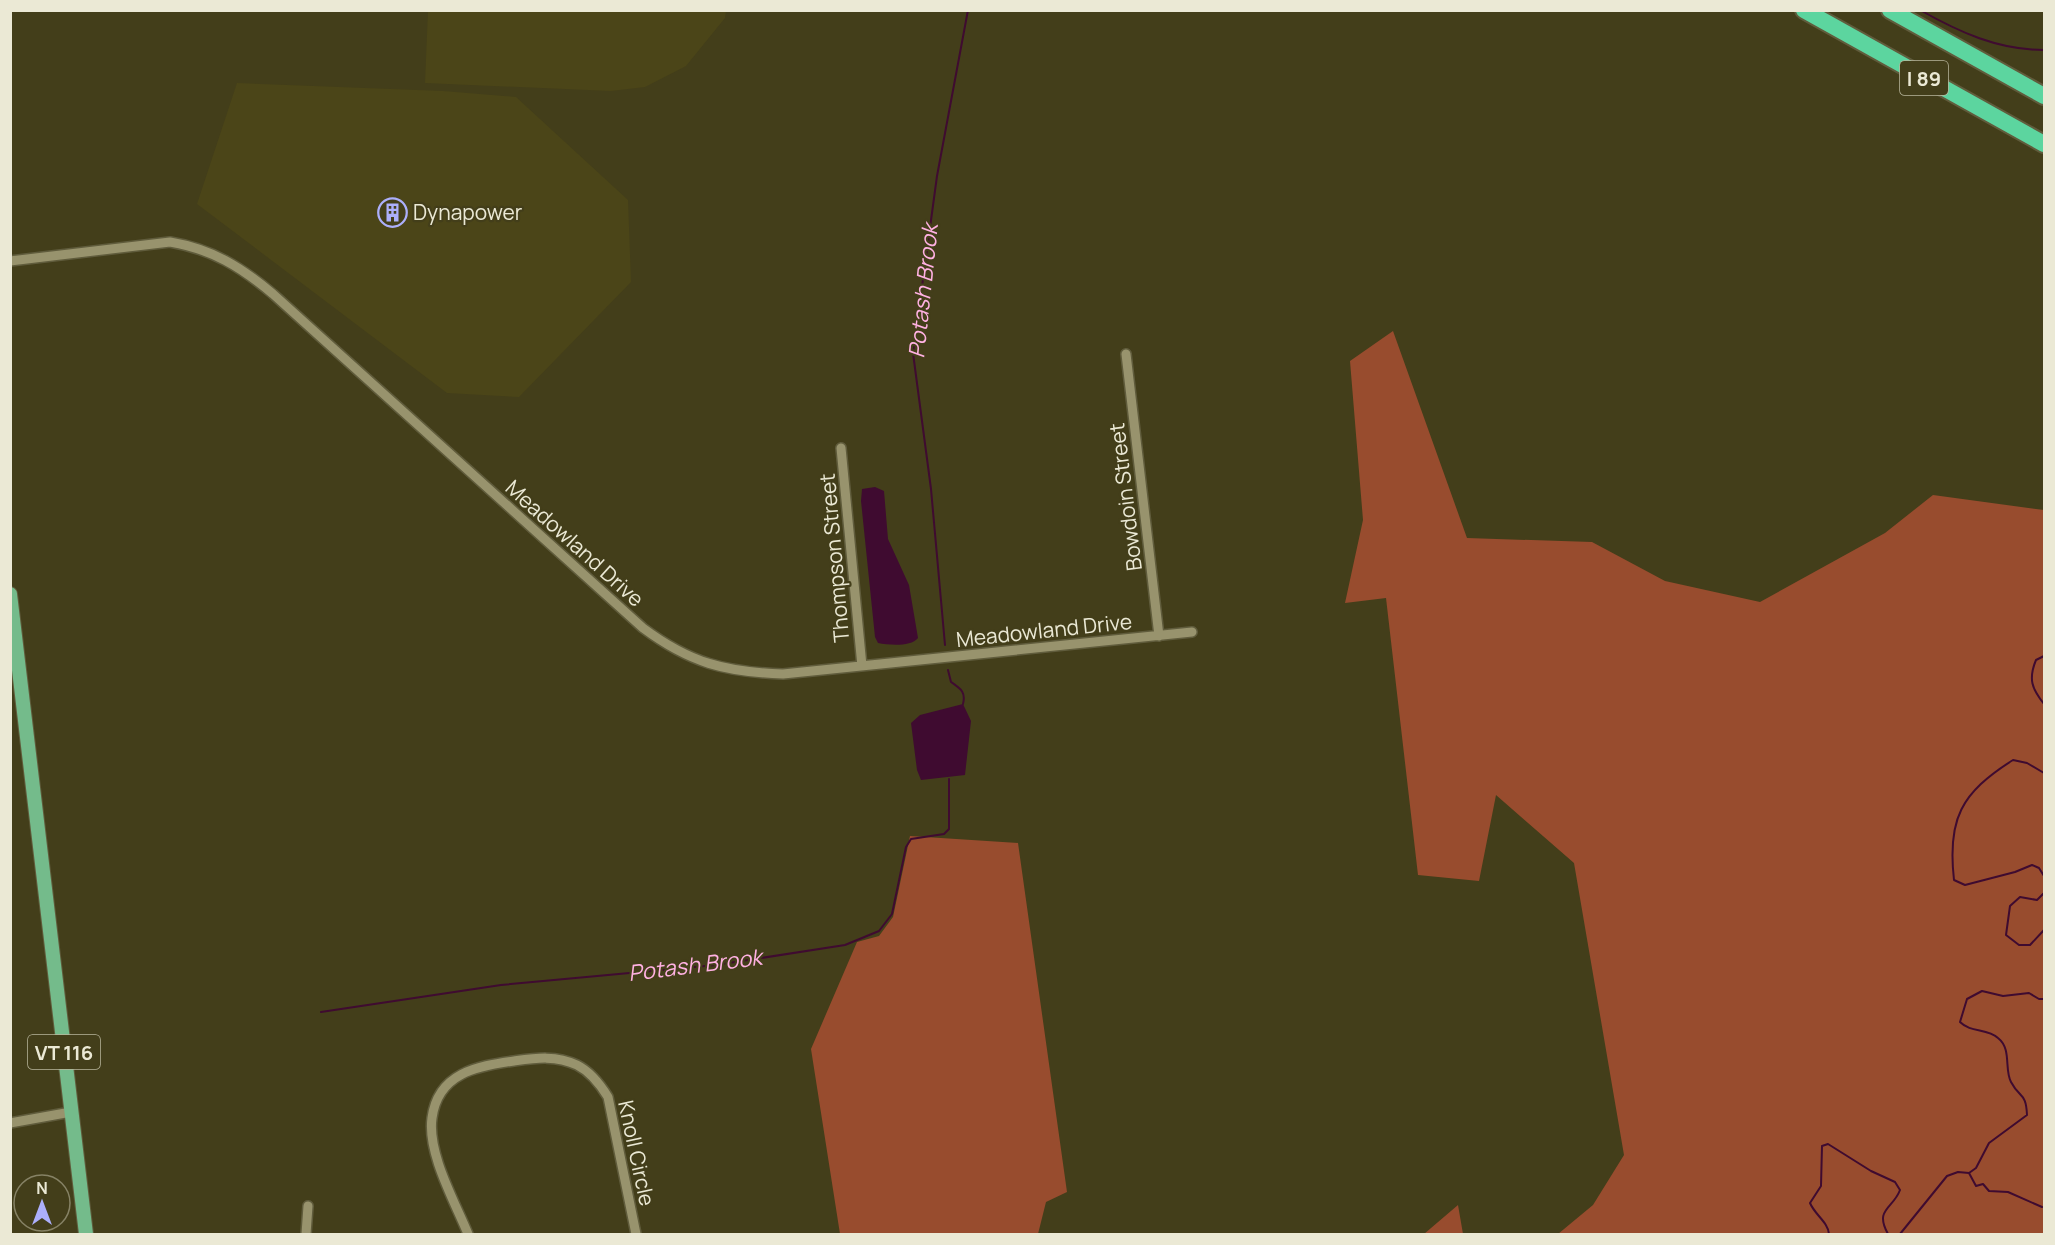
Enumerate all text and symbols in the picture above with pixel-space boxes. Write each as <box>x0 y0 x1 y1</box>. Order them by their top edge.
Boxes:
road number: I 89 <box>1900 61 1948 95</box>
building icon: Dynapower <box>376 196 408 228</box>
place label: Dynapower <box>413 198 523 226</box>
water label: Potash Brook <box>901 220 945 359</box>
street label: Bowdoin Street <box>1102 421 1148 573</box>
street label: Thompson Street <box>813 472 855 644</box>
street label: Meadowland Drive <box>500 473 650 613</box>
street label: Meadowland Drive <box>955 607 1133 653</box>
water label: Potash Brook <box>626 942 767 988</box>
road number: VT 116 <box>28 1035 100 1069</box>
street label: Knoll Circle <box>612 1098 662 1208</box>
north arrow <box>12 1173 72 1233</box>
text: N <box>36 1177 48 1199</box>

